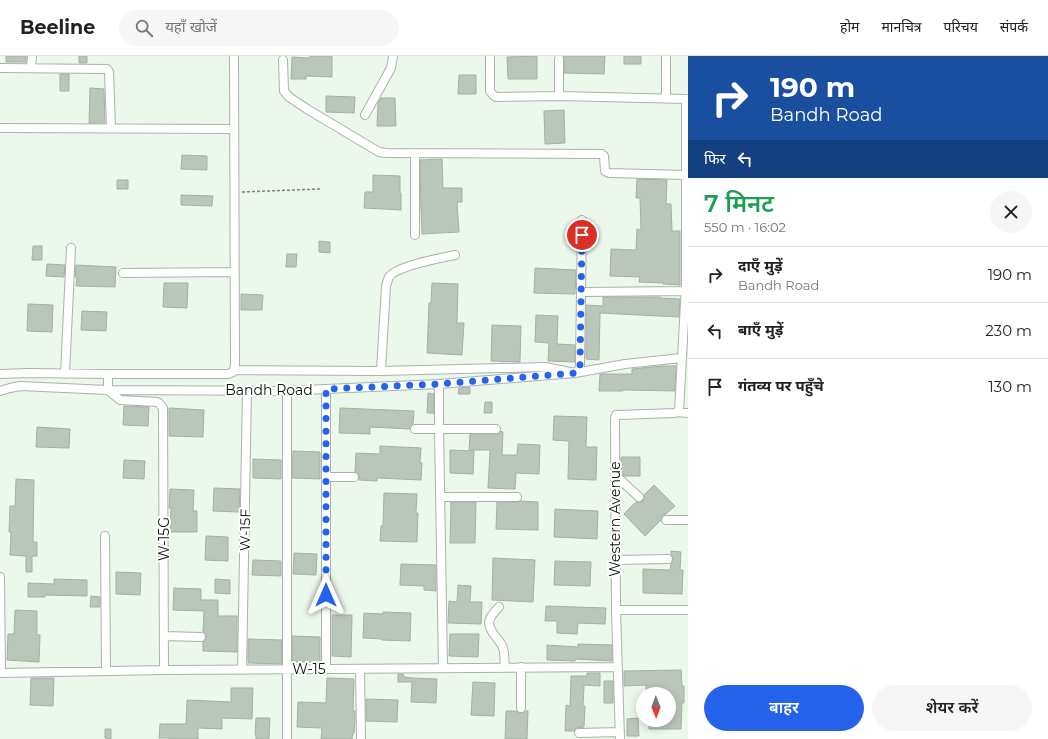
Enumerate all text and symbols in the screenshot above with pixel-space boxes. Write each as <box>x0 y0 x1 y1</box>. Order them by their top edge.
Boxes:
search box <box>119 10 399 46</box>
text: Beeline <box>20 16 95 39</box>
icon: search <box>133 17 155 39</box>
text: यहाँ खोजें <box>165 17 217 36</box>
text: होम <box>840 18 859 36</box>
text: मानचित्र <box>881 18 922 36</box>
text: परिचय <box>944 18 978 36</box>
text: संपर्क <box>1000 18 1028 36</box>
text: 190 m <box>770 70 855 104</box>
icon: right <box>704 72 756 124</box>
text: Bandh Road <box>770 104 883 126</box>
icon: left <box>734 148 756 170</box>
text: फिर <box>704 149 726 168</box>
text: 7 मिनट <box>704 189 774 218</box>
button: close <box>990 191 1032 233</box>
pin <box>565 218 599 252</box>
text: 550 m · 16:02 <box>704 219 786 235</box>
icon: arrive <box>571 224 593 246</box>
text: दाएँ मुड़ें <box>738 256 783 275</box>
icon: right <box>704 264 726 286</box>
text: 190 m <box>988 265 1032 284</box>
text: Bandh Road <box>738 277 819 293</box>
icon: left <box>704 320 726 342</box>
text: बाएँ मुड़ें <box>738 320 783 339</box>
text: 230 m <box>985 321 1032 340</box>
icon: arrive <box>704 376 726 398</box>
text: गंतव्य पर पहुँचे <box>738 376 824 395</box>
text: 130 m <box>988 377 1032 396</box>
street label: Bandh Road <box>225 381 313 399</box>
street label: Western Avenue <box>606 461 624 577</box>
street label: W-15F <box>236 509 254 551</box>
street label: W-15G <box>155 517 173 561</box>
position arrow <box>305 574 347 616</box>
street label: W-15 <box>292 660 326 678</box>
button: बाहर <box>704 685 864 731</box>
button: शेयर करें <box>872 685 1032 731</box>
north arrow <box>636 687 676 727</box>
map controls <box>636 687 676 727</box>

